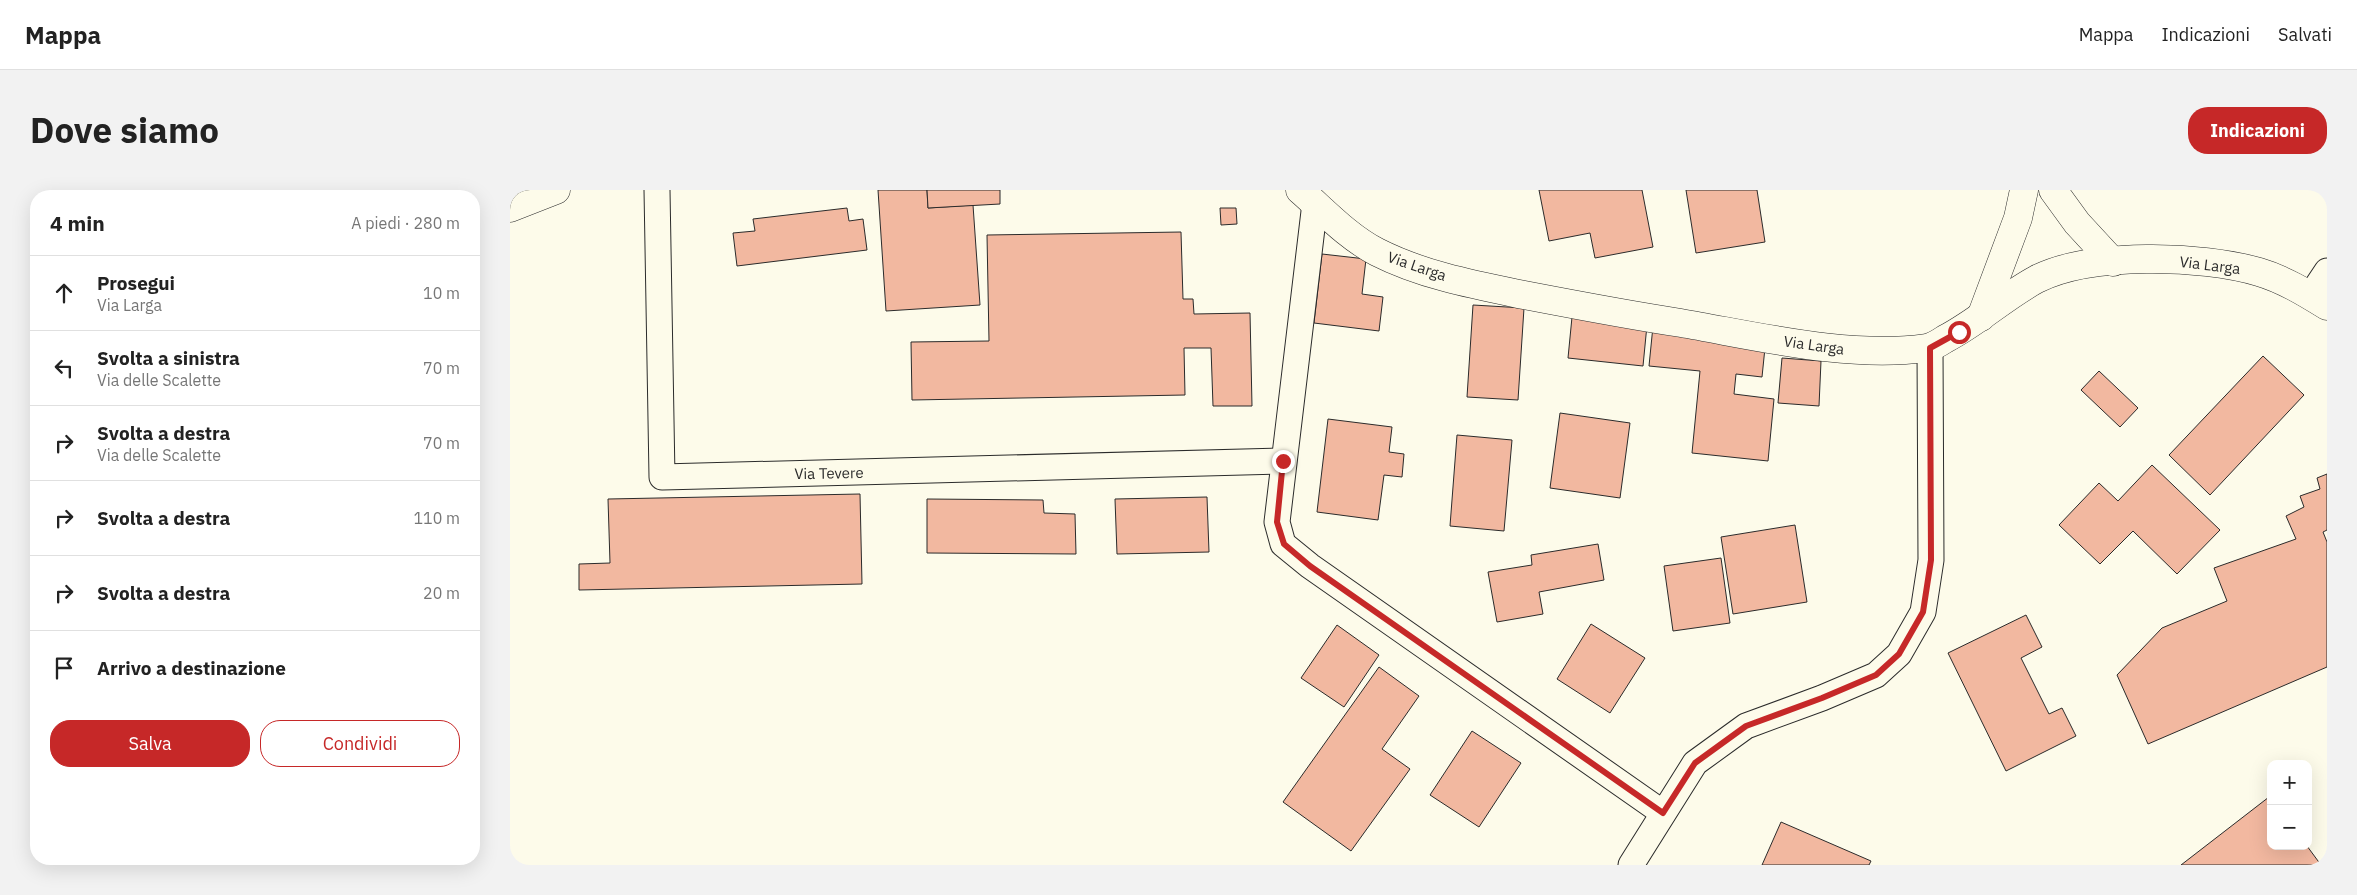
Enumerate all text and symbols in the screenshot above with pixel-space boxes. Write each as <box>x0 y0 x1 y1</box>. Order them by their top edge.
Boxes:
text: Mappa <box>25 19 101 51</box>
text: Mappa <box>2079 23 2133 46</box>
text: Indicazioni <box>2161 23 2250 46</box>
text: Salvati <box>2278 23 2332 46</box>
text: Dove siamo <box>30 107 219 153</box>
button: Indicazioni <box>2188 107 2327 154</box>
text: 4 min <box>50 209 105 237</box>
text: A piedi · 280 m <box>351 213 460 233</box>
street label: Via Larga <box>1385 247 1449 285</box>
street label: Via Larga <box>2179 252 2241 278</box>
text: Prosegui <box>97 271 175 295</box>
icon: ahead <box>50 279 78 307</box>
text: 10 m <box>423 283 460 303</box>
text: Via Larga <box>97 295 162 315</box>
route start <box>1948 321 1971 344</box>
street label: Via Larga <box>1782 331 1846 359</box>
text: Svolta a sinistra <box>97 346 240 370</box>
icon: left <box>50 354 78 382</box>
text: 70 m <box>423 358 460 378</box>
text: Via delle Scalette <box>97 370 221 390</box>
text: Svolta a destra <box>97 421 230 445</box>
icon: right <box>50 429 78 457</box>
text: 70 m <box>423 433 460 453</box>
text: Via delle Scalette <box>97 445 221 465</box>
route end <box>1272 450 1295 473</box>
street label: Via Tevere <box>794 463 864 483</box>
icon: right <box>50 504 78 532</box>
text: Svolta a destra <box>97 506 230 530</box>
text: 110 m <box>413 508 460 528</box>
icon: right <box>50 579 78 607</box>
text: Svolta a destra <box>97 581 230 605</box>
text: 20 m <box>423 583 460 603</box>
icon: arrive <box>50 654 78 682</box>
text: Arrivo a destinazione <box>97 656 286 680</box>
button: Salva <box>50 720 250 767</box>
button: Condividi <box>260 720 460 767</box>
map controls <box>2267 760 2312 850</box>
button: + <box>2267 760 2312 805</box>
button: − <box>2267 805 2312 850</box>

